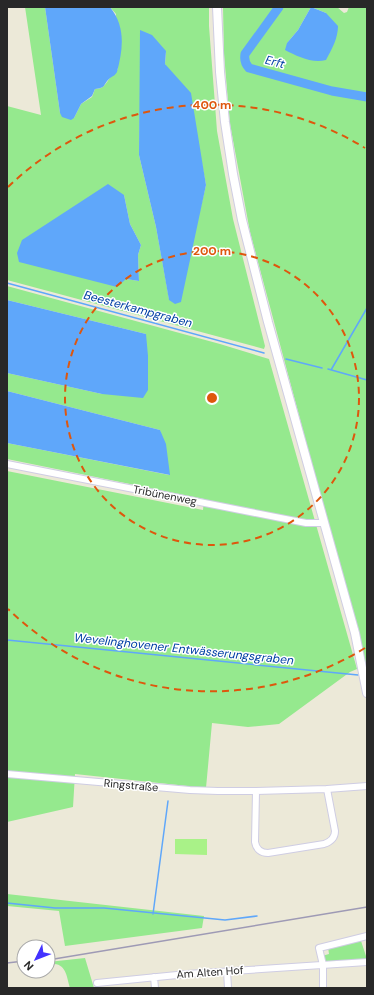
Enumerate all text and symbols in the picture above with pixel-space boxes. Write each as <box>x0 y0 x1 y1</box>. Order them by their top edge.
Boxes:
water label: Erft <box>263 52 287 72</box>
text: 400 m <box>193 97 231 113</box>
text: 200 m <box>193 243 231 259</box>
water label: Beesterkampgraben <box>82 287 194 331</box>
centre of rings <box>205 391 219 405</box>
street label: Tribünenweg <box>132 482 198 508</box>
water label: Wevelinghovener Entwässerungsgraben <box>73 630 295 668</box>
street label: Ringstraße <box>103 776 159 794</box>
north arrow <box>16 939 56 979</box>
text: N <box>21 958 37 974</box>
street label: Am Alten Hof <box>176 963 244 981</box>

